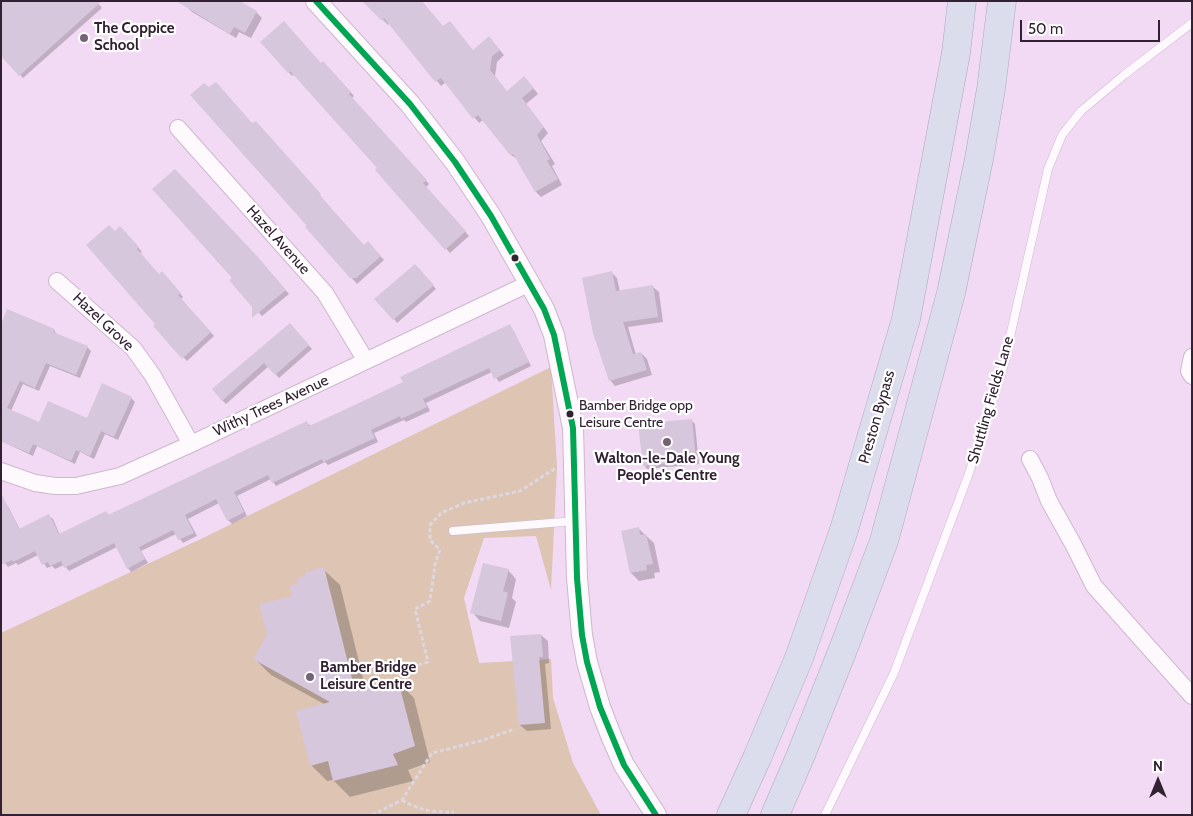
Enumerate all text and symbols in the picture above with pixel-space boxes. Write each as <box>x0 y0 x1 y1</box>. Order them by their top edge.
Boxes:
scale bar <box>1023 10 1163 42</box>
place label: The Coppice School <box>94 20 174 55</box>
text: 50 m <box>1028 20 1063 38</box>
marker: The Coppice School <box>78 32 90 44</box>
street label: Hazel Avenue <box>242 202 314 278</box>
unlabelled marker <box>510 253 520 263</box>
street label: Hazel Grove <box>69 289 137 355</box>
street label: Shuttling Fields Lane <box>964 334 1018 466</box>
street label: Preston Bypass <box>855 368 899 466</box>
street label: Withy Trees Avenue <box>211 371 331 441</box>
place label: Bamber Bridge opp Leisure Centre <box>579 398 693 431</box>
marker: Bamber Bridge opp Leisure Centre <box>565 409 575 419</box>
marker: Walton-le-Dale Young People's Centre <box>661 436 673 448</box>
place label: Walton-le-Dale Young People's Centre <box>595 450 739 485</box>
place label: Bamber Bridge Leisure Centre <box>320 659 416 694</box>
marker: Bamber Bridge Leisure Centre <box>304 671 316 683</box>
north arrow <box>1133 756 1183 806</box>
text: N <box>1153 757 1163 775</box>

